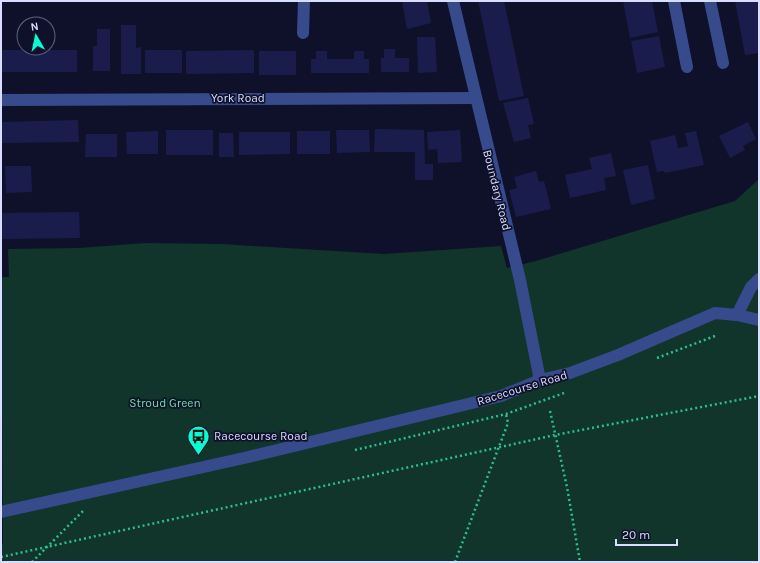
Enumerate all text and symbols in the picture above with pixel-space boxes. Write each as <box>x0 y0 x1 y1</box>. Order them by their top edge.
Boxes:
north arrow <box>16 16 56 56</box>
text: N <box>30 20 39 34</box>
street label: York Road <box>211 91 265 105</box>
street label: Boundary Road <box>480 148 514 232</box>
street label: Racecourse Road <box>475 368 569 408</box>
park label: Stroud Green <box>129 396 201 410</box>
bus stop icon: Racecourse Road <box>186 423 212 456</box>
place label: Racecourse Road <box>214 429 308 443</box>
scale bar <box>616 521 677 547</box>
text: 20 m <box>622 528 650 542</box>

